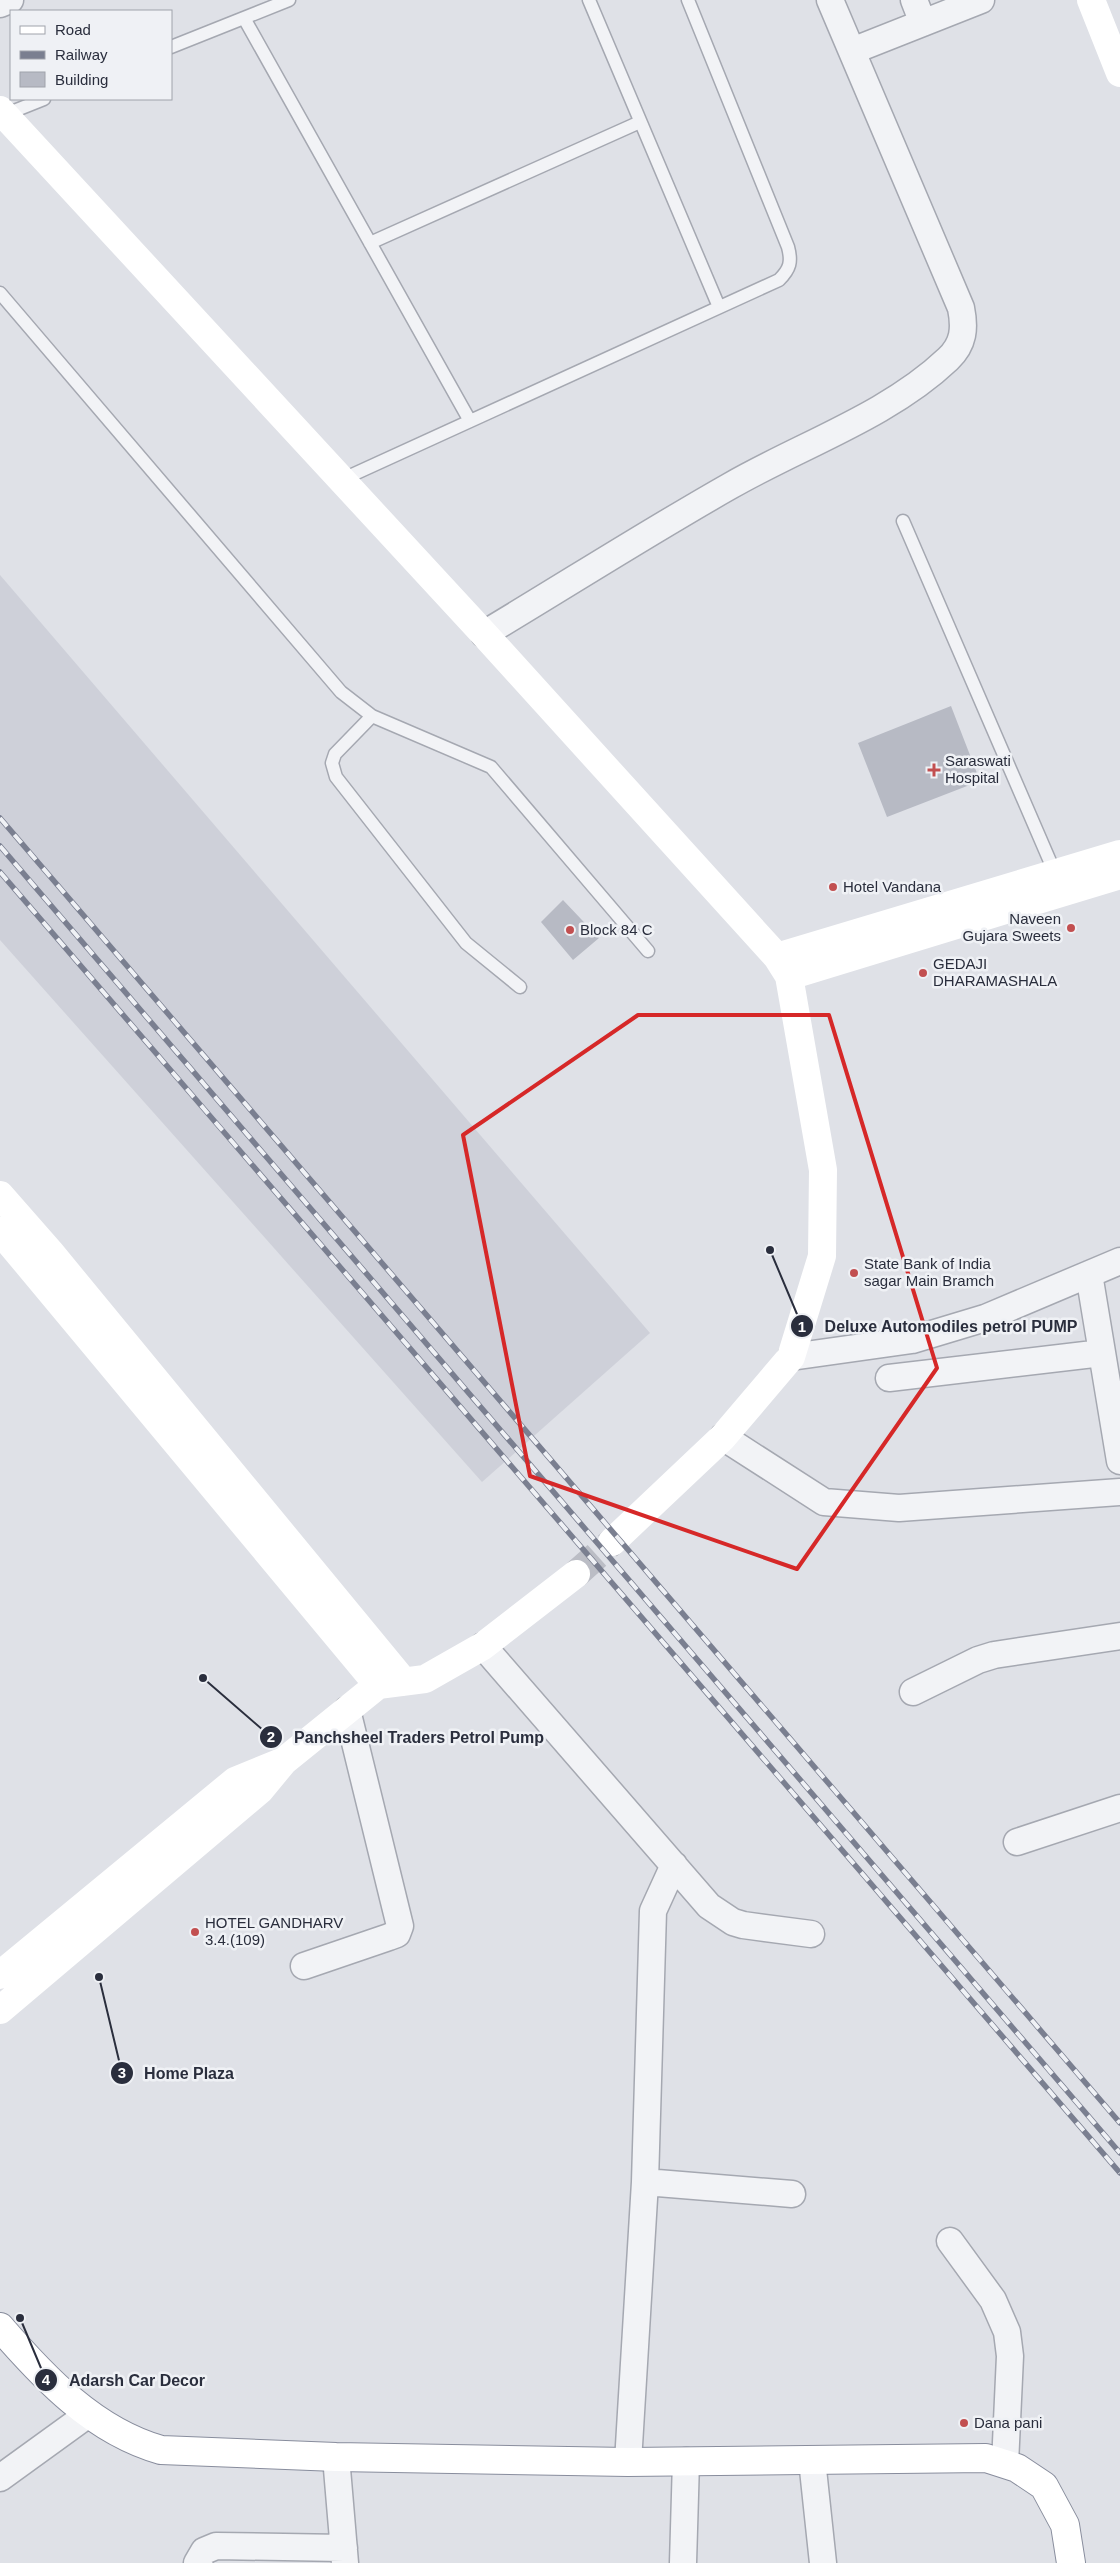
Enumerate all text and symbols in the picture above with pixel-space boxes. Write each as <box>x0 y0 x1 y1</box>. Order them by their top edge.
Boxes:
legend <box>10 10 172 100</box>
text: Road <box>55 21 91 38</box>
text: Railway <box>55 46 108 63</box>
text: Building <box>55 71 108 88</box>
place label: Saraswati Hospital <box>945 752 1011 786</box>
marker: Saraswati Hospital <box>927 763 941 777</box>
place label: Hotel Vandana <box>843 878 942 895</box>
marker: Hotel Vandana <box>827 881 839 893</box>
place label: Naveen Gujara Sweets <box>963 910 1061 944</box>
place label: Block 84 C <box>580 921 653 938</box>
marker: Naveen Gujara Sweets <box>1065 922 1077 934</box>
marker: Block 84 C <box>564 924 576 936</box>
place label: GEDAJI DHARAMASHALA <box>933 955 1057 989</box>
marker: GEDAJI DHARAMASHALA <box>917 967 929 979</box>
place label: State Bank of India sagar Main Bramch <box>864 1255 994 1289</box>
marker: State Bank of India sagar Main Bramch <box>848 1267 860 1279</box>
callout: Deluxe Automodiles petrol PUMP <box>789 1311 1088 1342</box>
text: 1 <box>798 1318 806 1335</box>
text: Deluxe Automodiles petrol PUMP <box>825 1318 1078 1335</box>
callout: Panchsheel Traders Petrol Pump <box>259 1722 554 1753</box>
text: 2 <box>267 1728 275 1745</box>
text: Panchsheel Traders Petrol Pump <box>294 1729 544 1746</box>
place label: HOTEL GANDHARV 3.4.(109) <box>205 1914 343 1948</box>
marker: HOTEL GANDHARV 3.4.(109) <box>189 1926 201 1938</box>
callout: Home Plaza <box>109 2058 244 2089</box>
text: 3 <box>118 2064 126 2081</box>
text: Home Plaza <box>144 2065 234 2082</box>
callout: Adarsh Car Decor <box>34 2365 215 2396</box>
text: 4 <box>42 2371 51 2388</box>
text: Adarsh Car Decor <box>69 2372 205 2389</box>
place label: Dana pani <box>974 2414 1042 2431</box>
marker: Dana pani <box>958 2417 970 2429</box>

